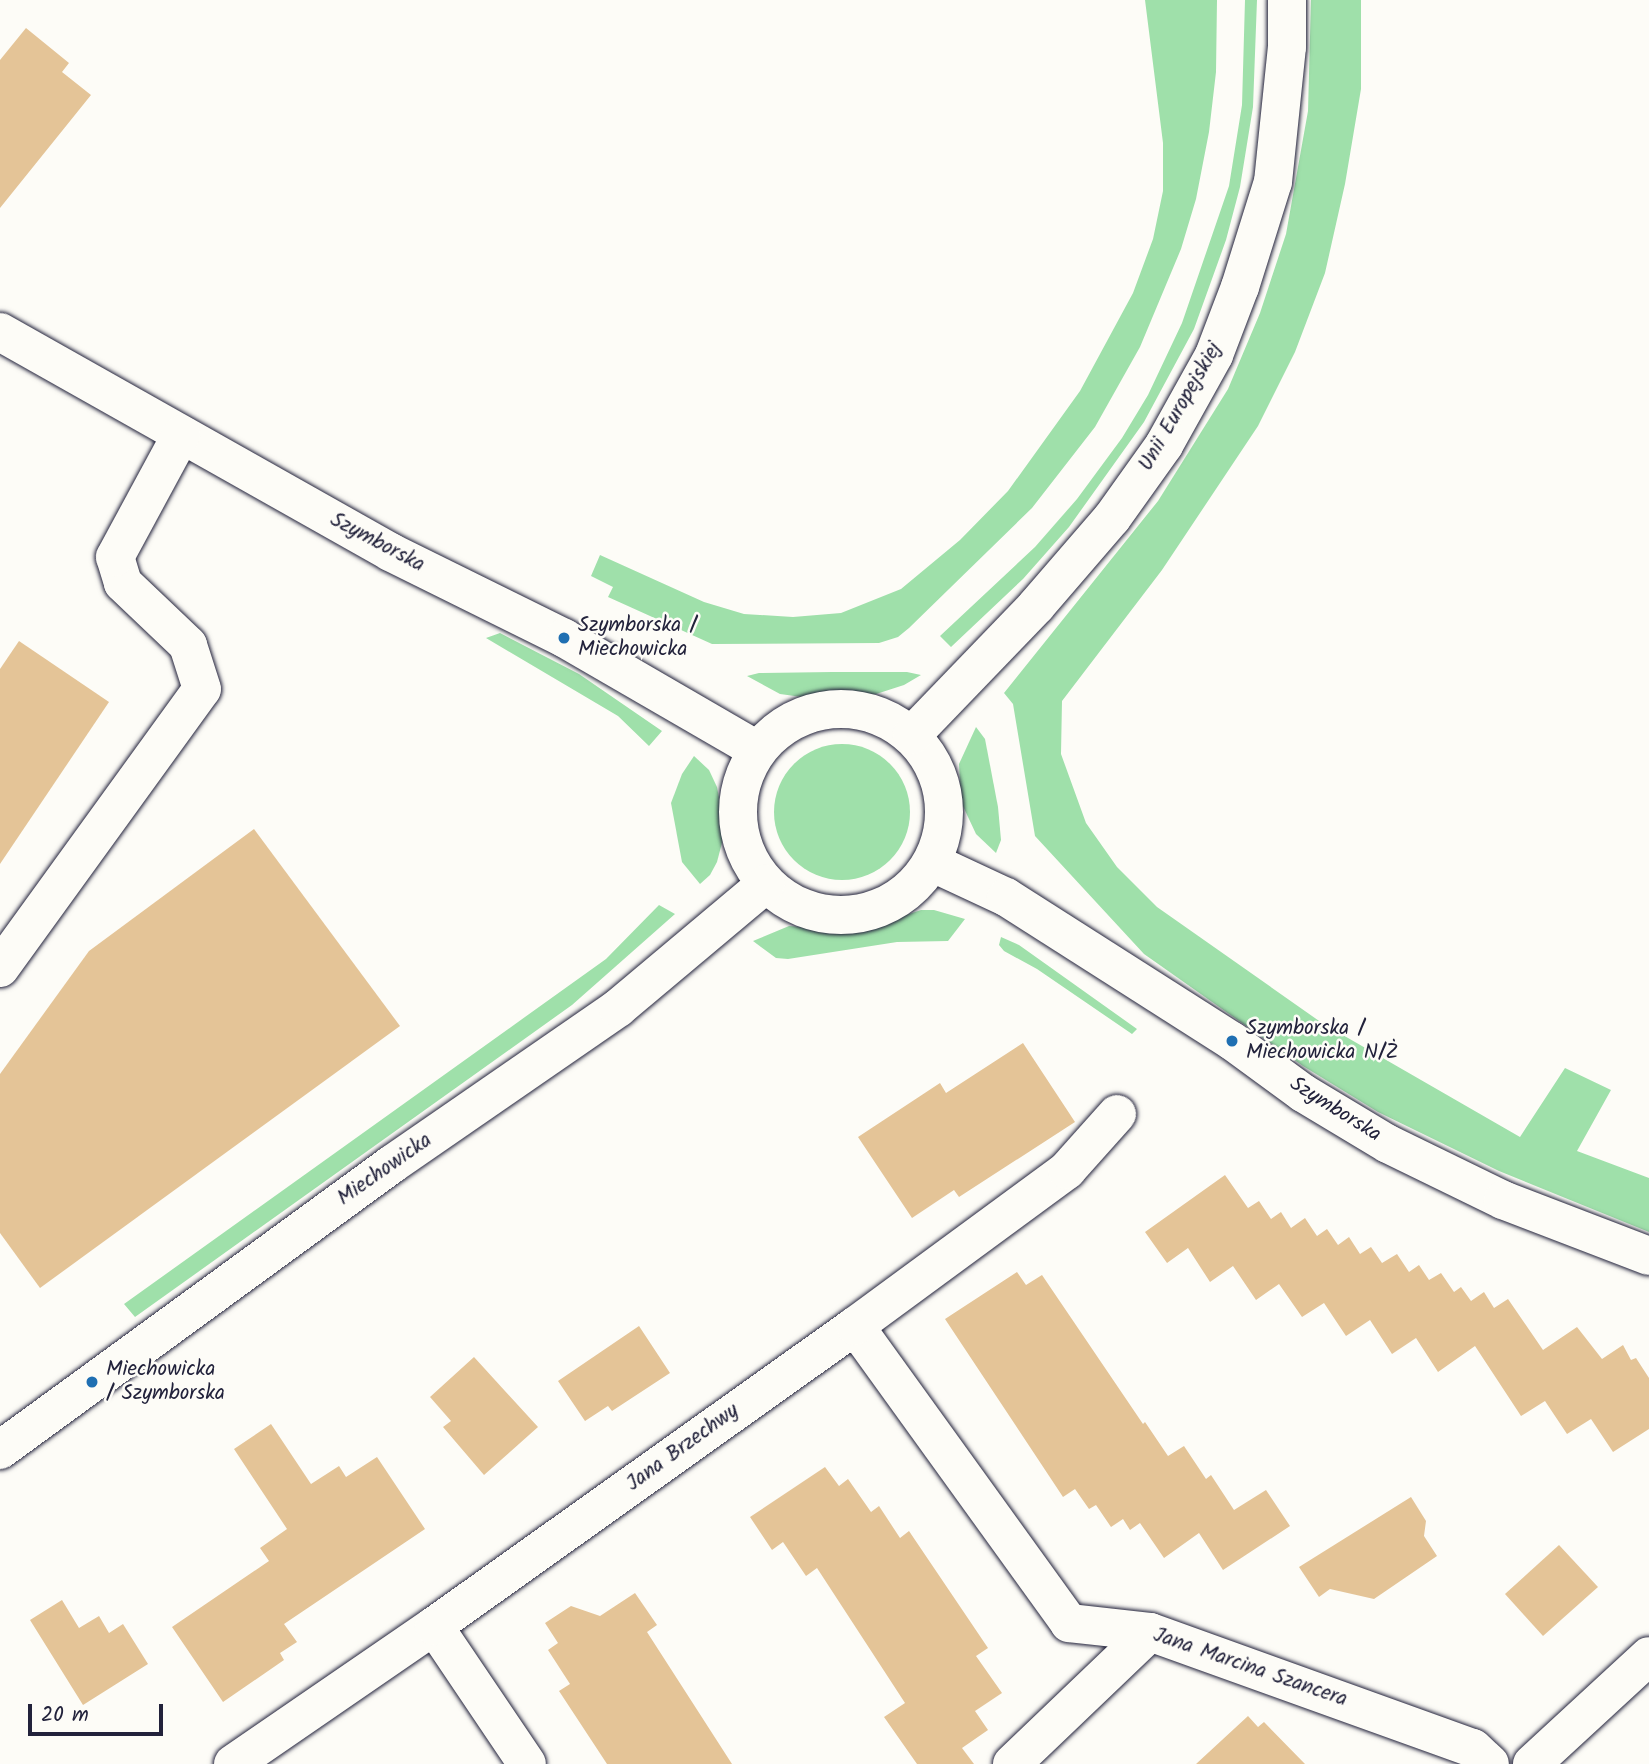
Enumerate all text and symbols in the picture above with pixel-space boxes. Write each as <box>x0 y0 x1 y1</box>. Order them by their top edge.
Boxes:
street label: Unii Europejskiej <box>1134 338 1228 476</box>
street label: Szymborska <box>326 508 428 578</box>
place label: Szymborska / Miechowicka <box>578 613 697 663</box>
marker: Szymborska / Miechowicka <box>556 630 572 646</box>
place label: Szymborska / Miechowicka N/Ż <box>1246 1016 1398 1066</box>
marker: Szymborska / Miechowicka N/Ż <box>1224 1033 1240 1049</box>
street label: Szymborska <box>1285 1072 1385 1148</box>
street label: Miechowicka <box>333 1128 437 1212</box>
place label: Miechowicka / Szymborska <box>106 1357 225 1407</box>
marker: Miechowicka / Szymborska <box>84 1374 100 1390</box>
street label: Jana Brzechwy <box>622 1399 744 1497</box>
street label: Jana Marcina Szancera <box>1150 1623 1350 1713</box>
scale bar <box>32 1690 166 1734</box>
text: 20 m <box>41 1699 89 1732</box>

